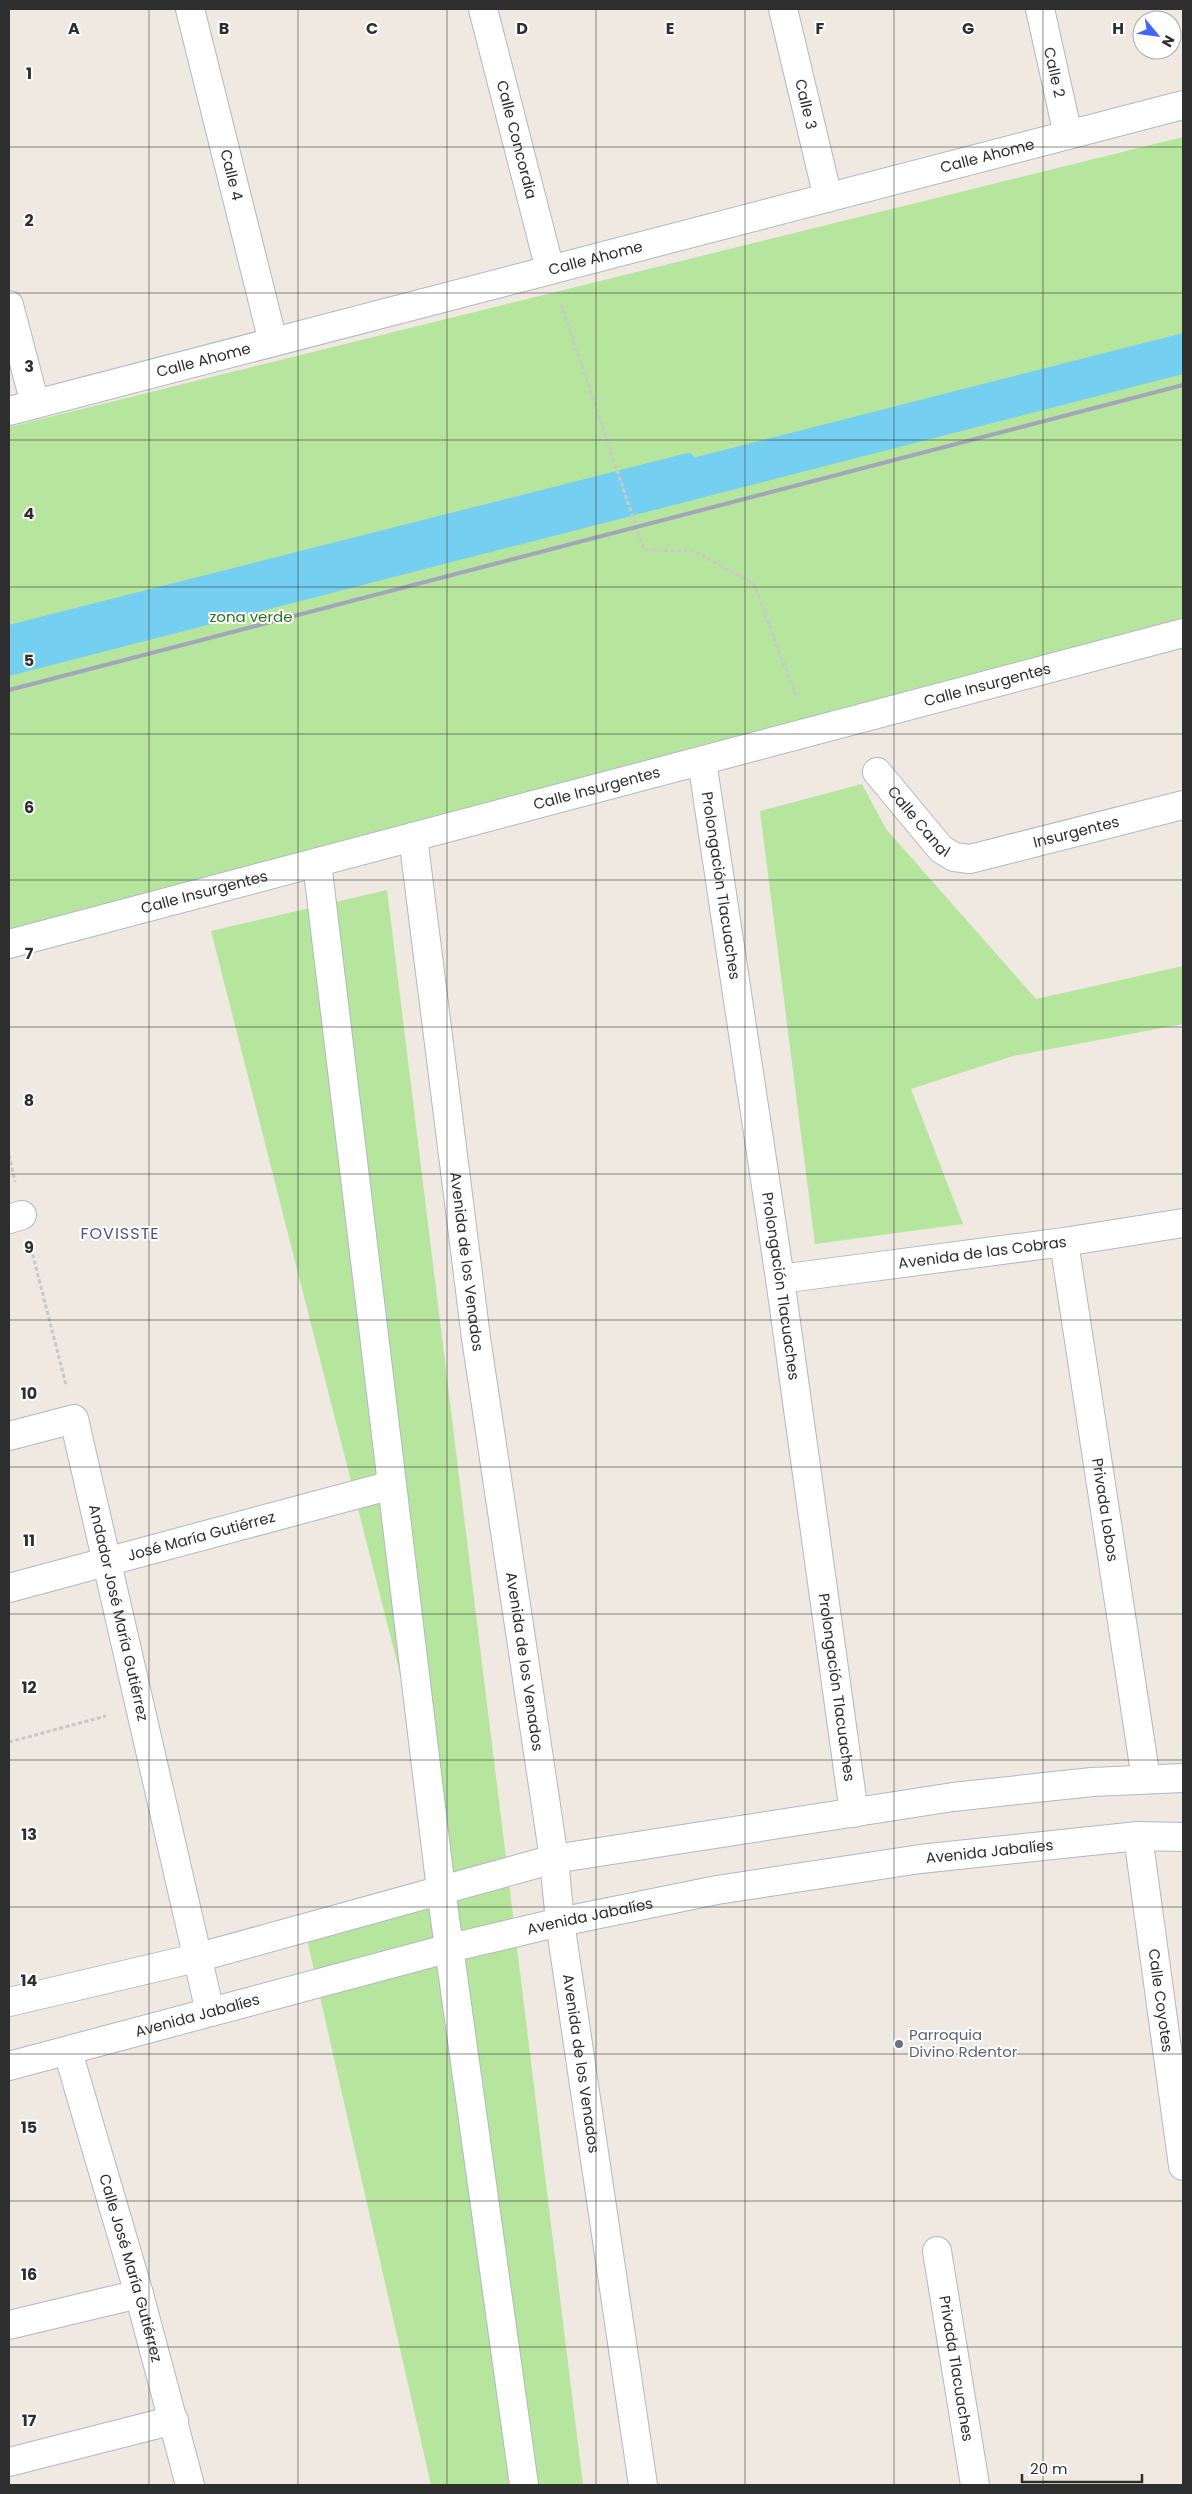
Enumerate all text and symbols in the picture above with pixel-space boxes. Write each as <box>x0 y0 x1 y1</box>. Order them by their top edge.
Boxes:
north arrow <box>1132 10 1182 60</box>
text: A <box>68 17 80 40</box>
text: B <box>219 17 229 40</box>
text: C <box>366 17 378 40</box>
text: D <box>516 17 528 40</box>
text: E <box>666 17 674 40</box>
text: F <box>816 17 825 40</box>
text: G <box>962 17 974 40</box>
text: H <box>1112 17 1124 40</box>
text: N <box>1157 32 1180 51</box>
street label: Calle 2 <box>1039 45 1070 100</box>
text: 1 <box>26 62 32 85</box>
street label: Calle 3 <box>790 77 822 132</box>
street label: Calle Concordia <box>492 78 542 201</box>
street label: Calle Ahome <box>938 133 1037 178</box>
street label: Calle 4 <box>215 147 248 203</box>
text: 2 <box>24 209 34 232</box>
street label: Calle Ahome <box>546 235 645 280</box>
street label: Calle Ahome <box>154 337 253 382</box>
text: 3 <box>24 355 34 378</box>
text: 4 <box>24 502 35 525</box>
park label: zona verde <box>210 606 292 627</box>
text: 5 <box>24 649 34 672</box>
street label: Calle Insurgentes <box>921 657 1053 711</box>
street label: Calle Insurgentes <box>531 761 663 815</box>
street label: Calle Canal <box>883 781 954 862</box>
street label: Prolongación Tlacuaches <box>697 790 746 981</box>
text: 6 <box>24 796 34 819</box>
street label: Insurgentes <box>1031 811 1121 853</box>
street label: Calle Insurgentes <box>138 865 270 919</box>
text: 7 <box>25 942 34 965</box>
text: 8 <box>24 1089 34 1112</box>
street label: Avenida de los Venados <box>445 1171 489 1353</box>
street label: Prolongación Tlacuaches <box>757 1191 805 1382</box>
district label: FOVISSTE <box>80 1222 160 1245</box>
street label: Avenida de las Cobras <box>897 1231 1068 1274</box>
text: 9 <box>24 1236 34 1259</box>
text: 10 <box>21 1382 37 1405</box>
street label: Privada Lobos <box>1087 1457 1124 1563</box>
street label: Andador José María Gutiérrez <box>84 1502 154 1723</box>
street label: José María Gutiérrez <box>125 1506 278 1566</box>
text: 11 <box>23 1529 35 1552</box>
street label: Avenida de los Venados <box>501 1570 549 1753</box>
street label: Prolongación Tlacuaches <box>814 1592 861 1783</box>
text: 12 <box>21 1676 37 1699</box>
text: 13 <box>21 1823 37 1846</box>
street label: Avenida Jabalíes <box>924 1834 1055 1868</box>
street label: Avenida Jabalíes <box>525 1892 655 1939</box>
street label: Calle Coyotes <box>1143 1947 1178 2054</box>
text: 14 <box>21 1969 38 1992</box>
street label: Avenida de los Venados <box>558 1972 605 2155</box>
street label: Avenida Jabalíes <box>133 1988 262 2042</box>
place label: Parroquia Divino Rdentor <box>909 2024 1018 2062</box>
marker: Parroquia Divino Rdentor <box>893 2038 905 2050</box>
text: 15 <box>21 2116 37 2139</box>
street label: Calle José María Gutiérrez <box>94 2171 168 2365</box>
text: 16 <box>21 2263 37 2286</box>
street label: Privada Tlacuaches <box>934 2294 979 2443</box>
text: 17 <box>22 2409 37 2432</box>
scale bar <box>1022 2452 1142 2484</box>
text: 20 m <box>1030 2458 1068 2479</box>

